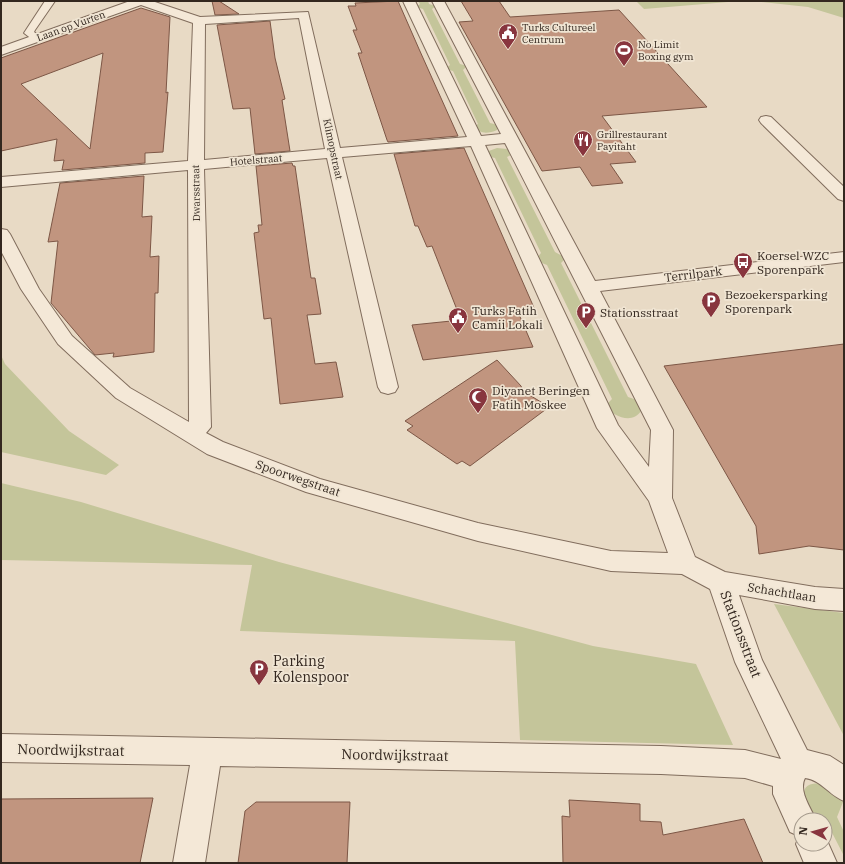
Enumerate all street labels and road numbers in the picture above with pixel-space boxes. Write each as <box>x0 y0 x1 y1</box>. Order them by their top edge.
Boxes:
street label: Laan op Vurten <box>35 7 108 44</box>
street label: Klimopstraat <box>320 118 346 181</box>
street label: Hotelstraat <box>229 151 283 169</box>
street label: Dwarsstraat <box>189 164 203 221</box>
street label: Terrilpark <box>663 263 723 285</box>
street label: Spoorwegstraat <box>254 456 342 500</box>
street label: Schachtlaan <box>746 579 818 605</box>
street label: Stationsstraat <box>716 588 766 680</box>
street label: Noordwijkstraat <box>17 740 125 760</box>
street label: Noordwijkstraat <box>341 745 449 765</box>

